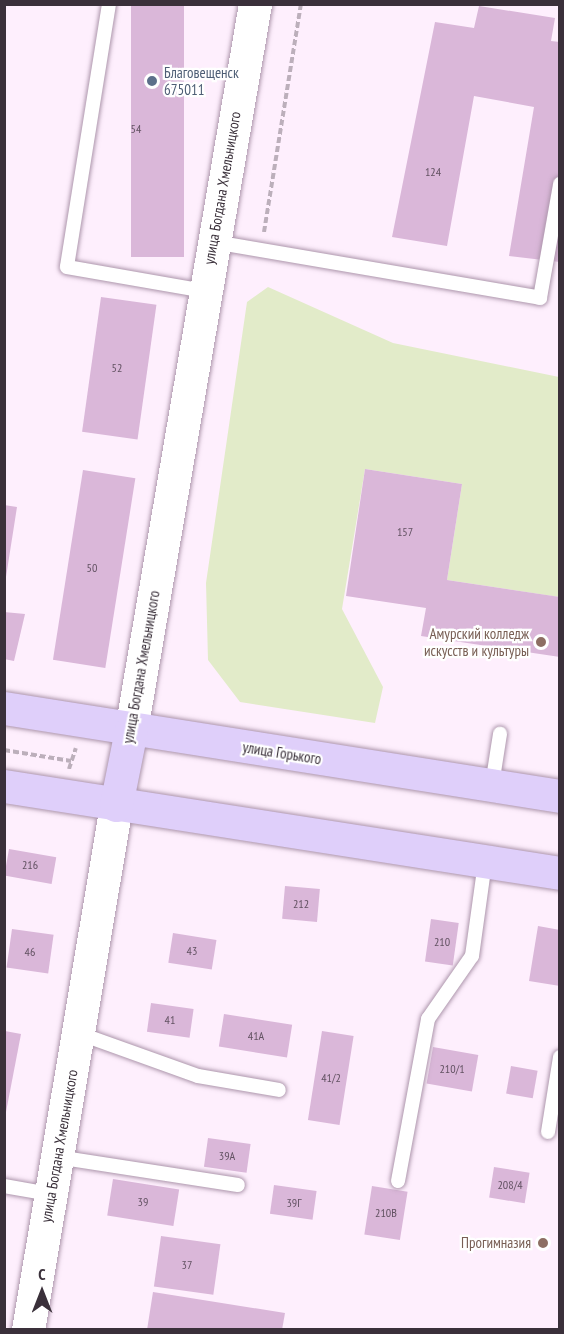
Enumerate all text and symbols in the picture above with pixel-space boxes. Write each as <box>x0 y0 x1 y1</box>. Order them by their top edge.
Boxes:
place label: Благовещенск 675011 <box>164 63 239 98</box>
marker: Благовещенск 675011 <box>145 74 159 88</box>
street label: улица Богдана Хмельницкого <box>200 110 244 266</box>
house number: 54 <box>131 122 141 136</box>
house number: 124 <box>425 165 441 179</box>
house number: 52 <box>112 361 122 375</box>
house number: 157 <box>397 525 413 539</box>
house number: 50 <box>87 561 97 575</box>
street label: улица Богдана Хмельницкого <box>119 589 163 745</box>
place label: Амурский колледж искусств и культуры <box>424 624 529 659</box>
marker: Амурский колледж искусств и культуры <box>534 635 548 649</box>
street label: улица Горького <box>241 738 323 768</box>
house number: 216 <box>22 858 38 872</box>
house number: 212 <box>293 897 309 911</box>
house number: 210 <box>434 935 450 949</box>
house number: 43 <box>187 944 197 958</box>
house number: 46 <box>25 945 35 959</box>
house number: 41 <box>165 1013 175 1027</box>
house number: 41А <box>248 1029 264 1043</box>
house number: 210/1 <box>439 1062 465 1076</box>
street label: улица Богдана Хмельницкого <box>37 1068 81 1224</box>
house number: 41/2 <box>321 1071 341 1085</box>
house number: 39А <box>219 1149 235 1163</box>
house number: 208/4 <box>497 1178 523 1192</box>
house number: 39 <box>138 1195 148 1209</box>
house number: 39Г <box>286 1196 302 1210</box>
house number: 210В <box>375 1206 397 1220</box>
place label: Прогимназия <box>461 1234 531 1252</box>
marker: Прогимназия <box>536 1236 550 1250</box>
house number: 37 <box>182 1258 192 1272</box>
north arrow <box>12 1262 72 1322</box>
text: С <box>38 1264 46 1284</box>

